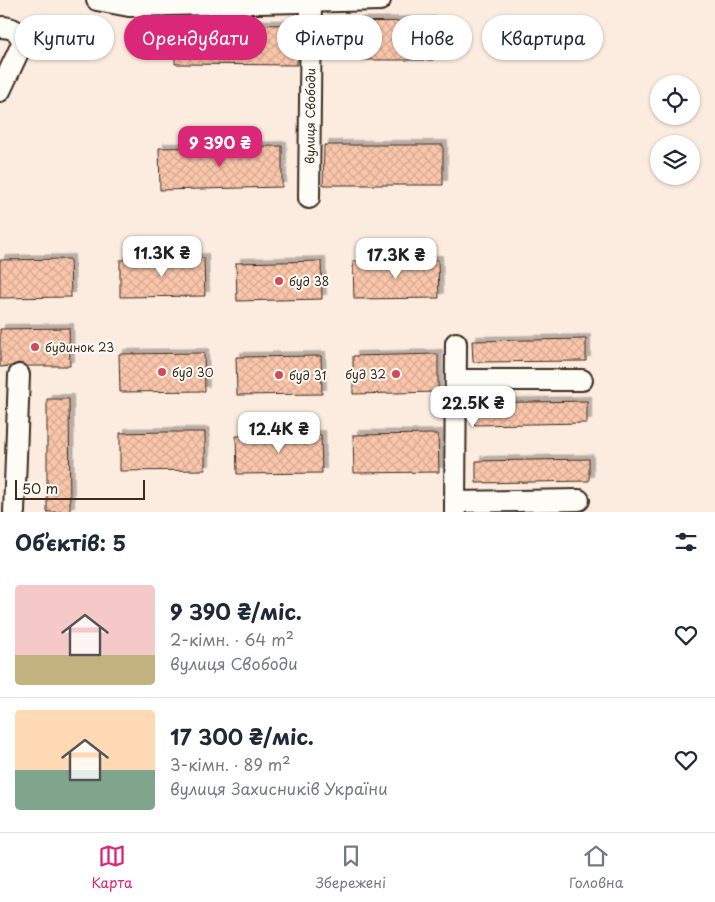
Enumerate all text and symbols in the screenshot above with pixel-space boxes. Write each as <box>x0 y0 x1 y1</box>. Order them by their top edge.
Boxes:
chip: Купити <box>15 15 114 60</box>
chip: Орендувати <box>124 15 267 60</box>
chip: Фільтри <box>277 15 382 60</box>
chip: Нове <box>392 15 472 60</box>
chip: Квартира <box>482 15 603 60</box>
street label: вулиця Свободи <box>300 68 319 164</box>
map controls <box>650 75 700 185</box>
button: locate <box>650 75 700 125</box>
pin: 9 390 ₴ <box>174 126 266 168</box>
text: 9 390 ₴ <box>189 130 251 154</box>
button: layers <box>650 135 700 185</box>
pin: 11.3K ₴ <box>116 236 208 278</box>
pin: 17.3K ₴ <box>350 238 442 280</box>
text: 11.3K ₴ <box>134 240 190 264</box>
text: 17.3K ₴ <box>367 242 425 266</box>
place label: буд 38 <box>289 272 329 290</box>
marker: буд 38 <box>273 275 285 287</box>
place label: будинок 23 <box>45 338 114 356</box>
marker: будинок 23 <box>29 341 41 353</box>
place label: буд 30 <box>172 363 214 381</box>
place label: буд 32 <box>345 365 386 383</box>
marker: буд 30 <box>156 366 168 378</box>
place label: буд 31 <box>289 366 326 384</box>
marker: буд 32 <box>390 368 402 380</box>
marker: буд 31 <box>273 369 285 381</box>
pin: 22.5K ₴ <box>427 386 519 428</box>
text: 22.5K ₴ <box>441 390 505 414</box>
pin: 12.4K ₴ <box>233 412 325 454</box>
text: 12.4K ₴ <box>249 416 309 440</box>
scale bar <box>15 477 145 500</box>
text: 50 m <box>22 478 58 499</box>
text: Об’єктів: 5 <box>15 526 126 558</box>
icon: filters <box>672 528 700 556</box>
text: 9 390 ₴/міс. <box>170 595 302 627</box>
icon: home <box>55 605 115 665</box>
icon: heart <box>672 621 700 649</box>
text: 2-кімн. · 64 m² <box>170 627 294 651</box>
text: вулиця Свободи <box>170 651 298 675</box>
text: 17 300 ₴/міс. <box>170 720 314 752</box>
icon: home <box>55 730 115 790</box>
icon: heart <box>672 746 700 774</box>
text: 3-кімн. · 89 m² <box>170 752 290 776</box>
text: вулиця Захисників України <box>170 776 388 800</box>
tab: Карта <box>92 842 133 893</box>
tab: Збережені <box>316 842 386 893</box>
tab: Головна <box>569 842 623 893</box>

